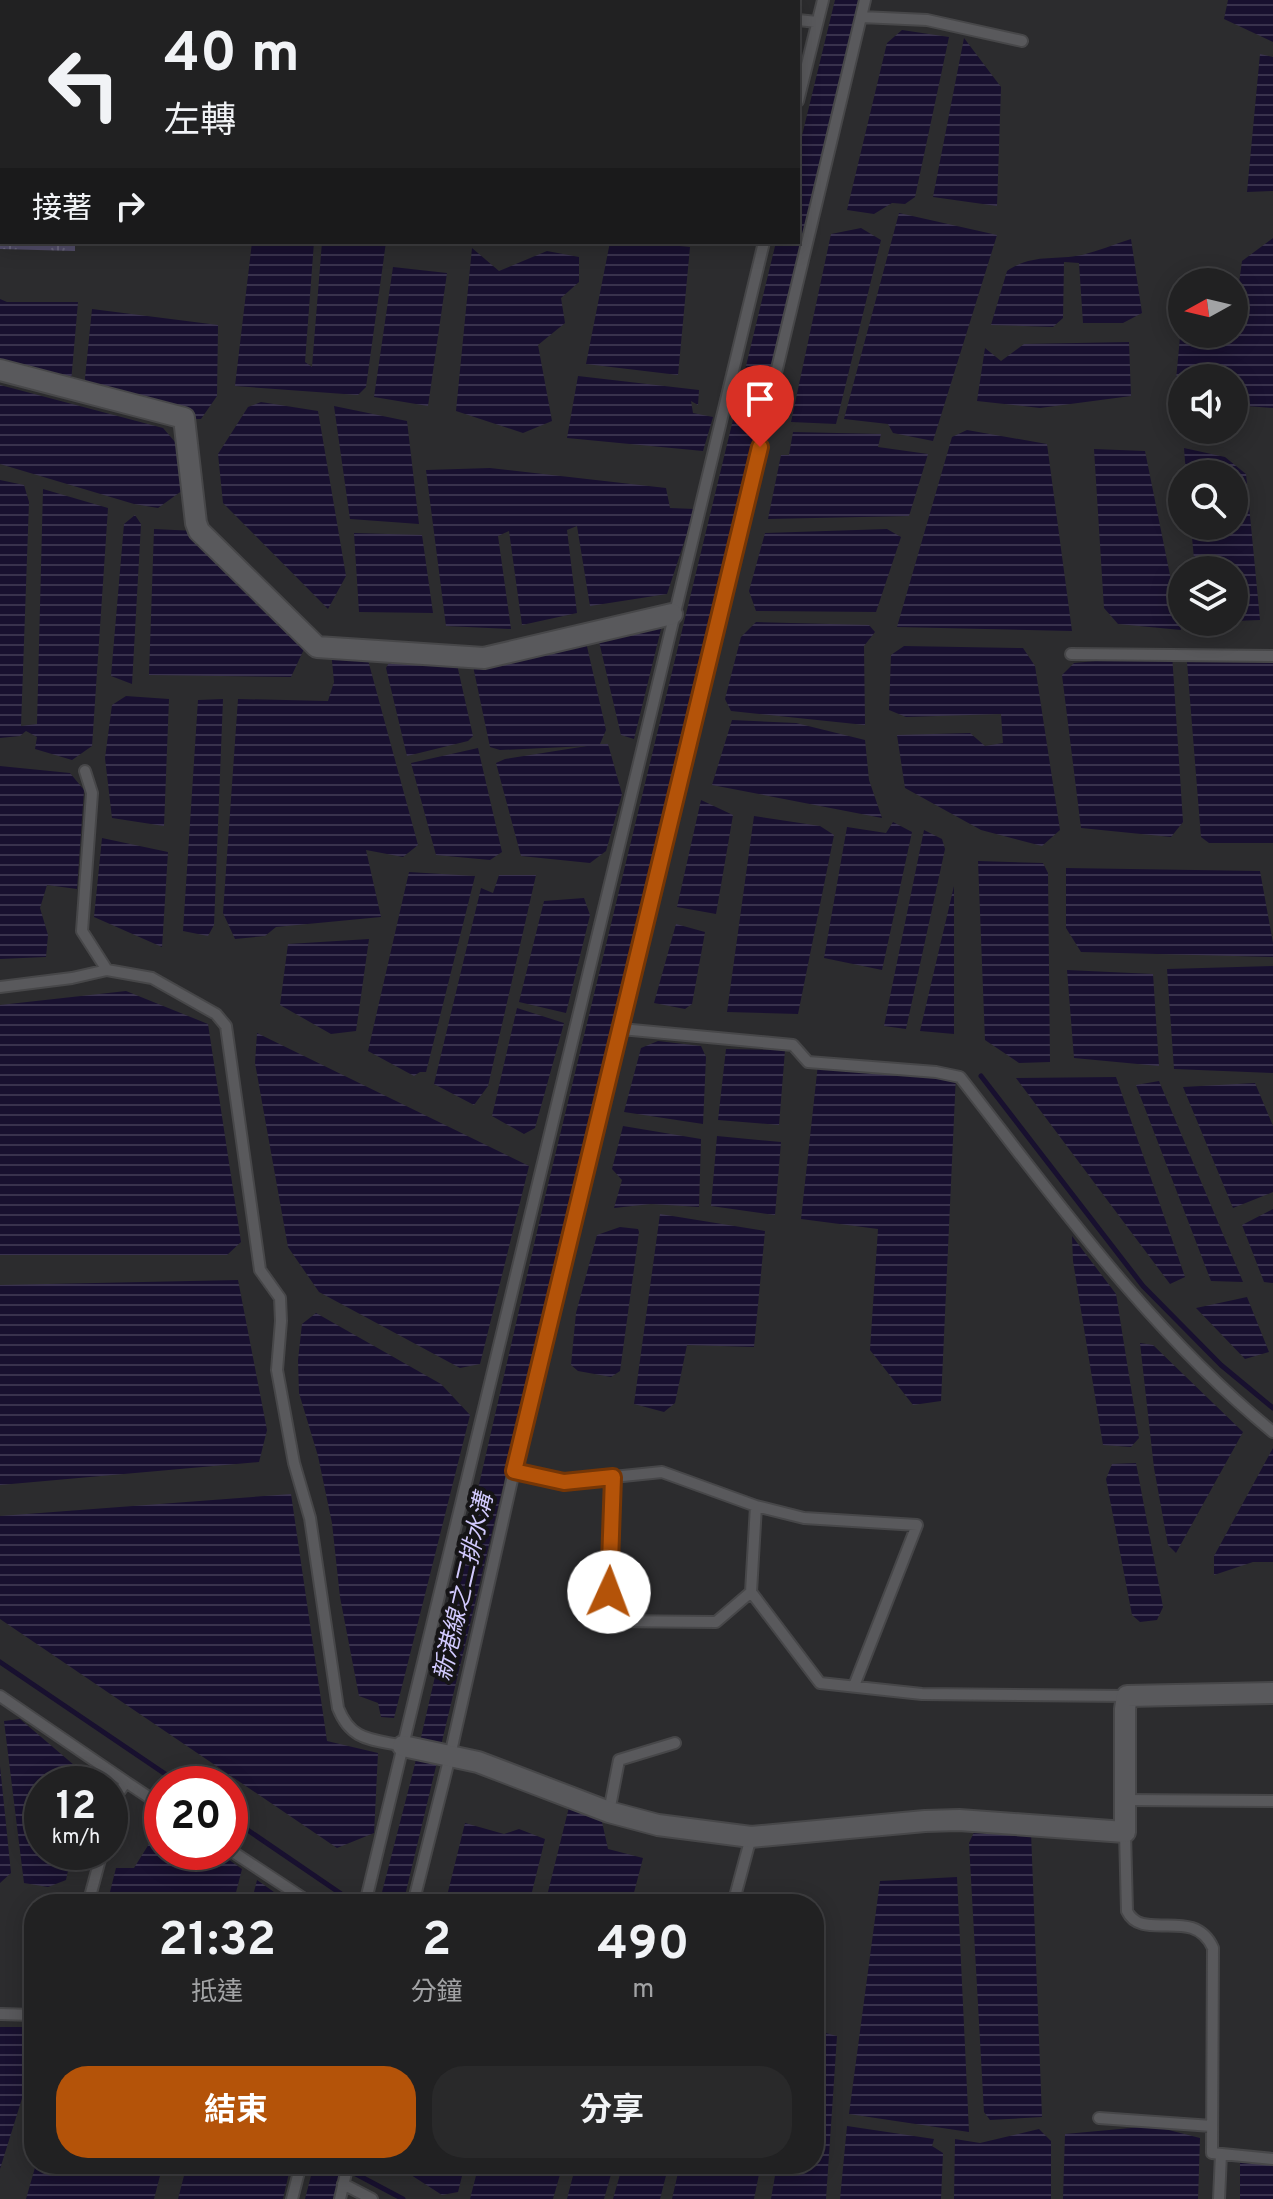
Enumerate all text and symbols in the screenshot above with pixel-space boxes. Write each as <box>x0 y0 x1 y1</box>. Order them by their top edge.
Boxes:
text: 40 m <box>164 21 300 91</box>
icon: left <box>32 32 136 136</box>
text: 左轉 <box>164 100 236 146</box>
icon: right <box>108 184 152 228</box>
text: 接著 <box>32 192 92 229</box>
north arrow <box>1168 268 1248 348</box>
map controls <box>1168 268 1248 636</box>
button: sound <box>1168 364 1248 444</box>
pin <box>726 365 794 447</box>
icon: arrive <box>738 377 782 421</box>
button: search <box>1168 460 1248 540</box>
button: layers <box>1168 556 1248 636</box>
water label: 新港線之二排水溝 <box>429 1488 502 1684</box>
position arrow <box>567 1550 651 1634</box>
speed limit sign: 20 <box>144 1766 248 1870</box>
text: 12 <box>56 1783 96 1833</box>
text: km/h <box>52 1825 100 1851</box>
text: 21:32 <box>159 1912 276 1972</box>
text: 2 <box>422 1912 451 1972</box>
text: 490 <box>597 1916 689 1976</box>
text: m <box>632 1974 654 2007</box>
text: 抵達 <box>191 1977 243 2010</box>
text: 分鐘 <box>411 1977 463 2010</box>
button: 結束 <box>56 2066 416 2158</box>
button: 分享 <box>432 2066 792 2158</box>

